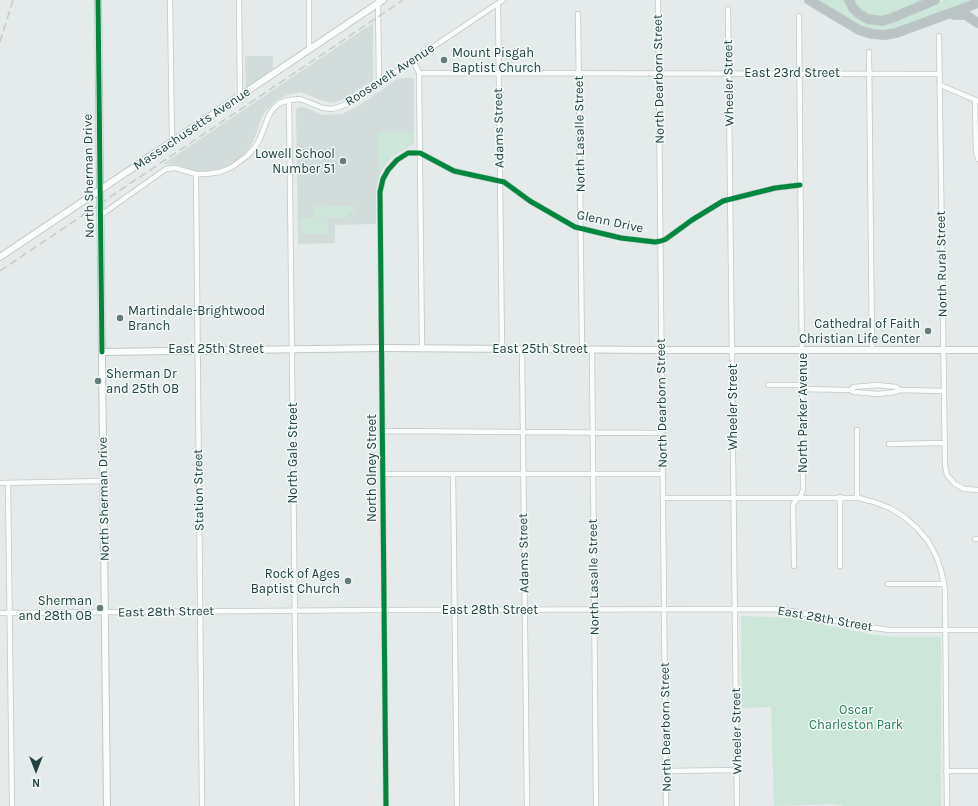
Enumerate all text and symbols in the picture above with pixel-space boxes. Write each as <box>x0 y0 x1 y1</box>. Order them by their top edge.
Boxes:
street label: North Dearborn Street <box>650 14 668 144</box>
street label: Roosevelt Avenue <box>342 40 438 110</box>
street label: Wheeler Street <box>720 40 738 126</box>
place label: Mount Pisgah Baptist Church <box>452 45 541 76</box>
marker: Mount Pisgah Baptist Church <box>439 55 449 65</box>
street label: East 23rd Street <box>744 65 840 81</box>
street label: North Lasalle Street <box>571 76 589 192</box>
street label: Massachusetts Avenue <box>131 84 253 174</box>
street label: Adams Street <box>491 88 507 168</box>
street label: North Sherman Drive <box>80 114 98 238</box>
place label: Lowell School Number 51 <box>255 146 335 177</box>
marker: Lowell School Number 51 <box>338 156 348 166</box>
street label: Glenn Drive <box>575 207 645 237</box>
street label: North Rural Street <box>933 211 951 317</box>
place label: Martindale-Brightwood Branch <box>128 303 265 334</box>
marker: Martindale-Brightwood Branch <box>115 313 125 323</box>
place label: Cathedral of Faith Christian Life Center <box>799 316 920 347</box>
marker: Cathedral of Faith Christian Life Center <box>923 326 933 336</box>
street label: North Dearborn Street <box>653 338 671 468</box>
street label: East 25th Street <box>168 341 264 357</box>
street label: East 25th Street <box>492 341 588 357</box>
street label: North Parker Avenue <box>795 353 811 473</box>
street label: Wheeler Street <box>725 364 741 450</box>
place label: Sherman Dr and 25th OB <box>106 366 179 397</box>
marker: Sherman Dr and 25th OB <box>93 376 103 386</box>
street label: North Gale Street <box>285 402 301 504</box>
street label: North Olney Street <box>364 414 380 522</box>
street label: North Sherman Drive <box>95 437 113 561</box>
street label: Station Street <box>190 449 208 531</box>
street label: Adams Street <box>516 513 532 593</box>
street label: North Lasalle Street <box>585 519 603 635</box>
place label: Rock of Ages Baptist Church <box>251 566 340 597</box>
marker: Rock of Ages Baptist Church <box>343 576 353 586</box>
place label: Sherman and 28th OB <box>18 593 92 624</box>
street label: East 28th Street <box>442 602 538 618</box>
marker: Sherman and 28th OB <box>95 603 105 613</box>
street label: East 28th Street <box>118 603 214 621</box>
street label: East 28th Street <box>776 603 874 635</box>
street label: North Dearborn Street <box>657 662 675 792</box>
street label: Wheeler Street <box>728 688 746 774</box>
park label: Oscar Charleston Park <box>809 702 903 733</box>
north arrow <box>16 750 56 790</box>
text: N <box>32 776 40 789</box>

